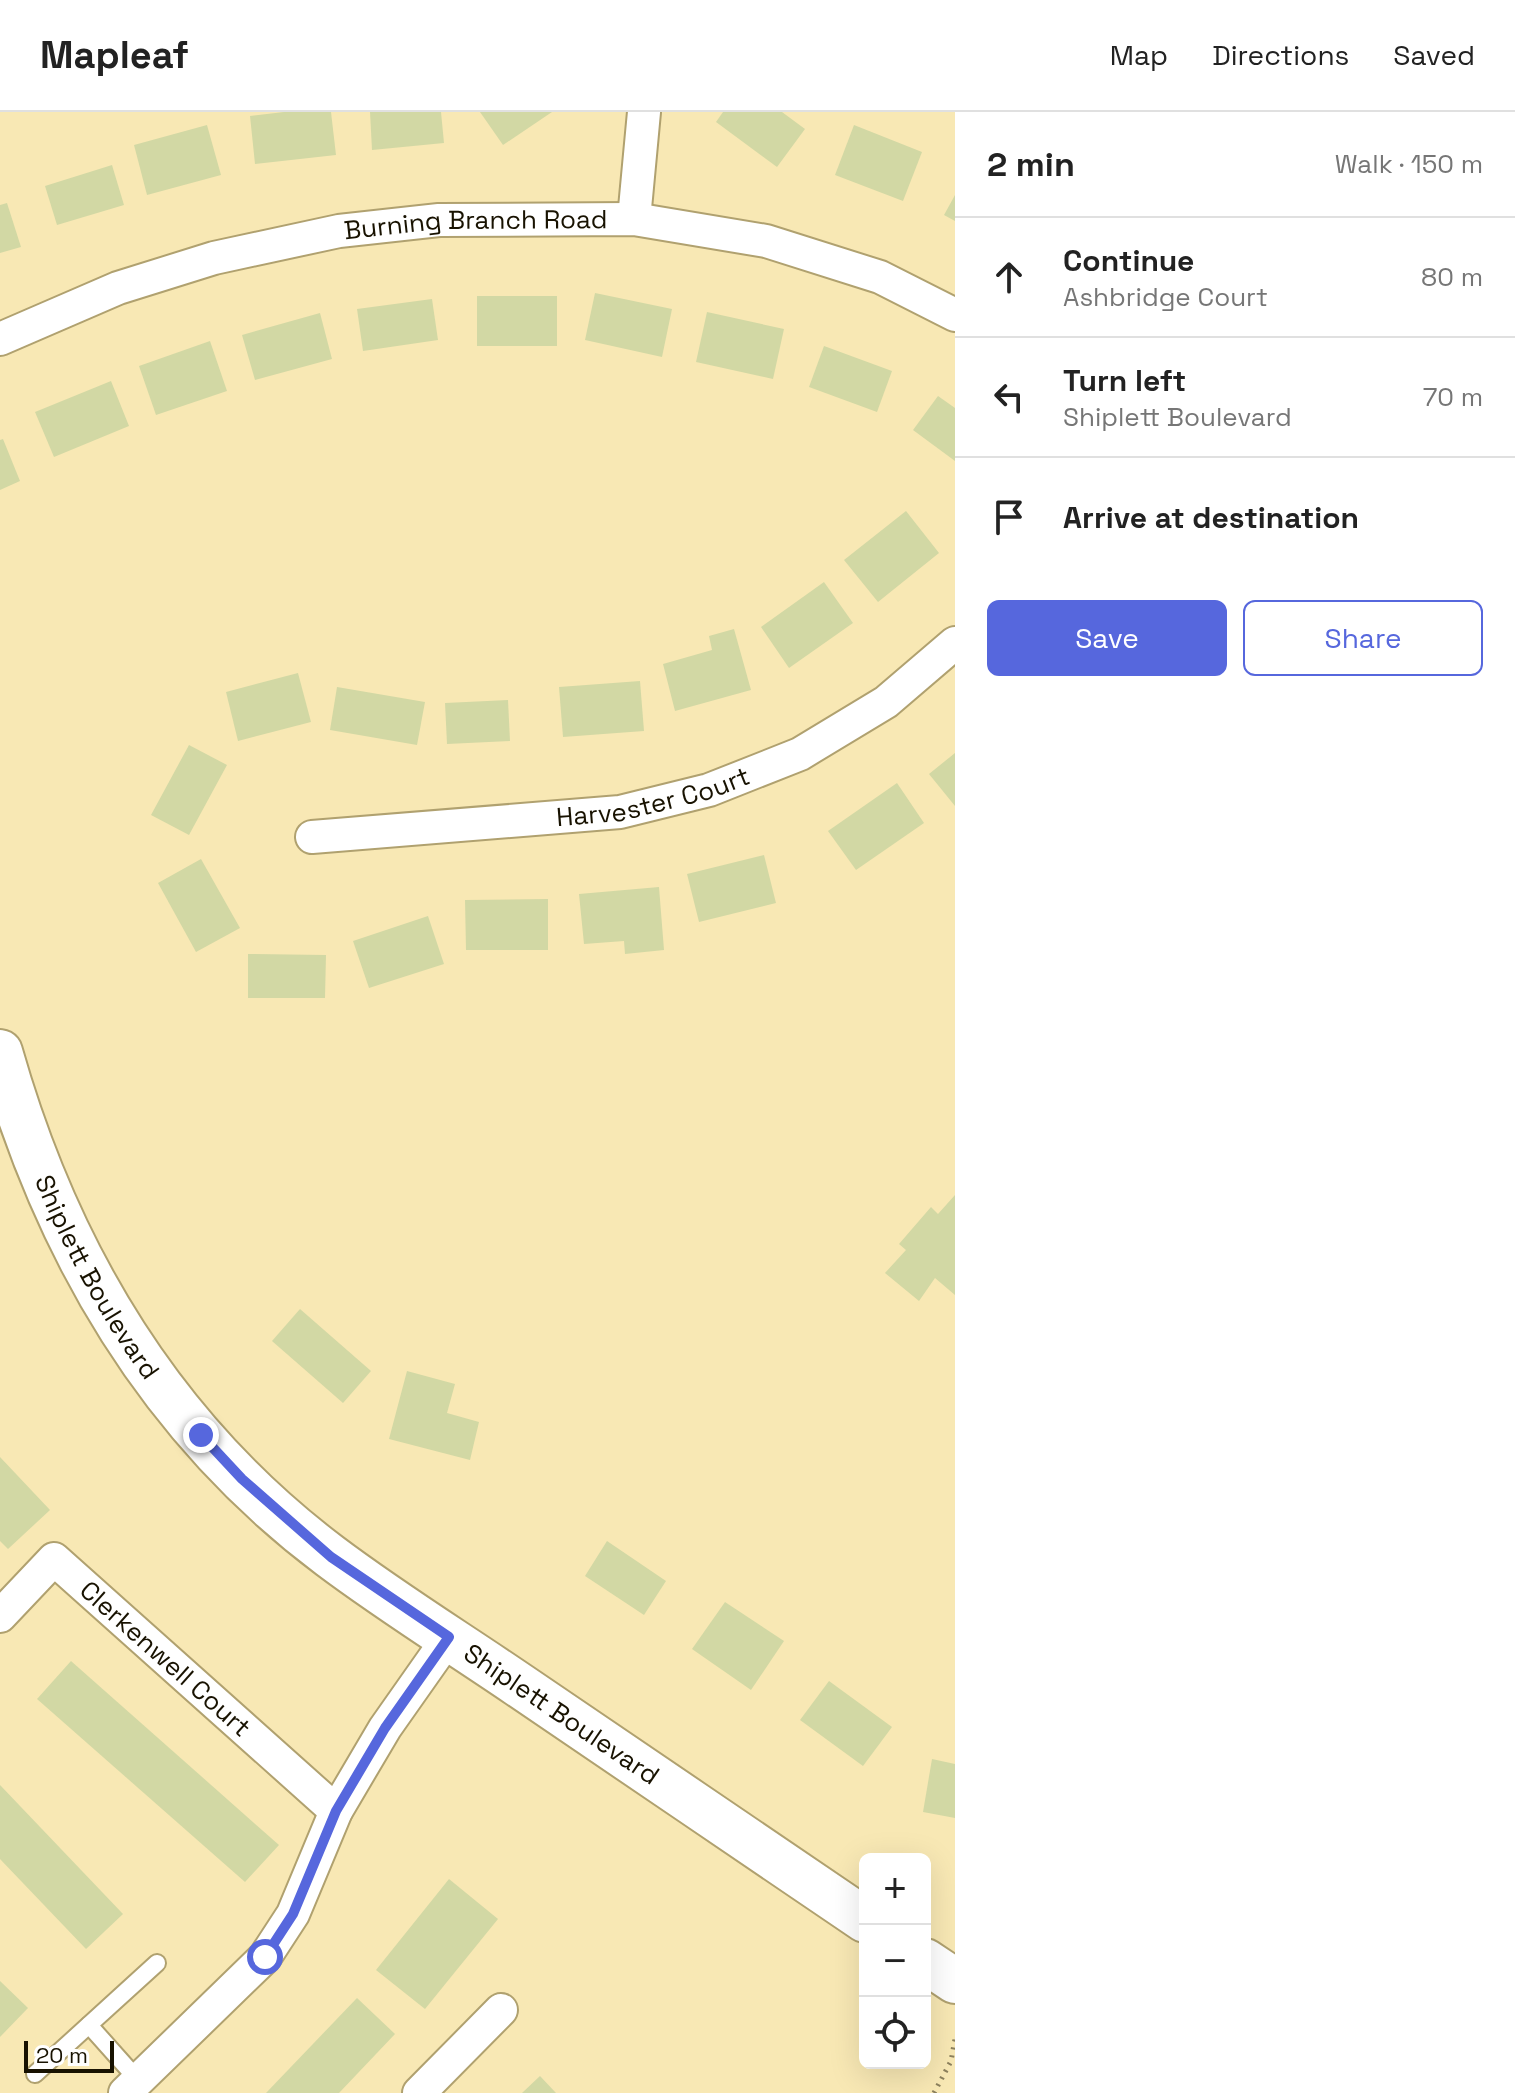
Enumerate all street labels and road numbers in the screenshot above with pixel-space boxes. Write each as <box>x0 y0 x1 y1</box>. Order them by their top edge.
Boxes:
street label: Burning Branch Road <box>342 202 608 247</box>
street label: Harvester Court <box>555 759 755 834</box>
street label: Shiplett Boulevard <box>27 1170 167 1386</box>
street label: Clerkenwell Court <box>73 1573 258 1744</box>
street label: Shiplett Boulevard <box>457 1636 666 1792</box>

